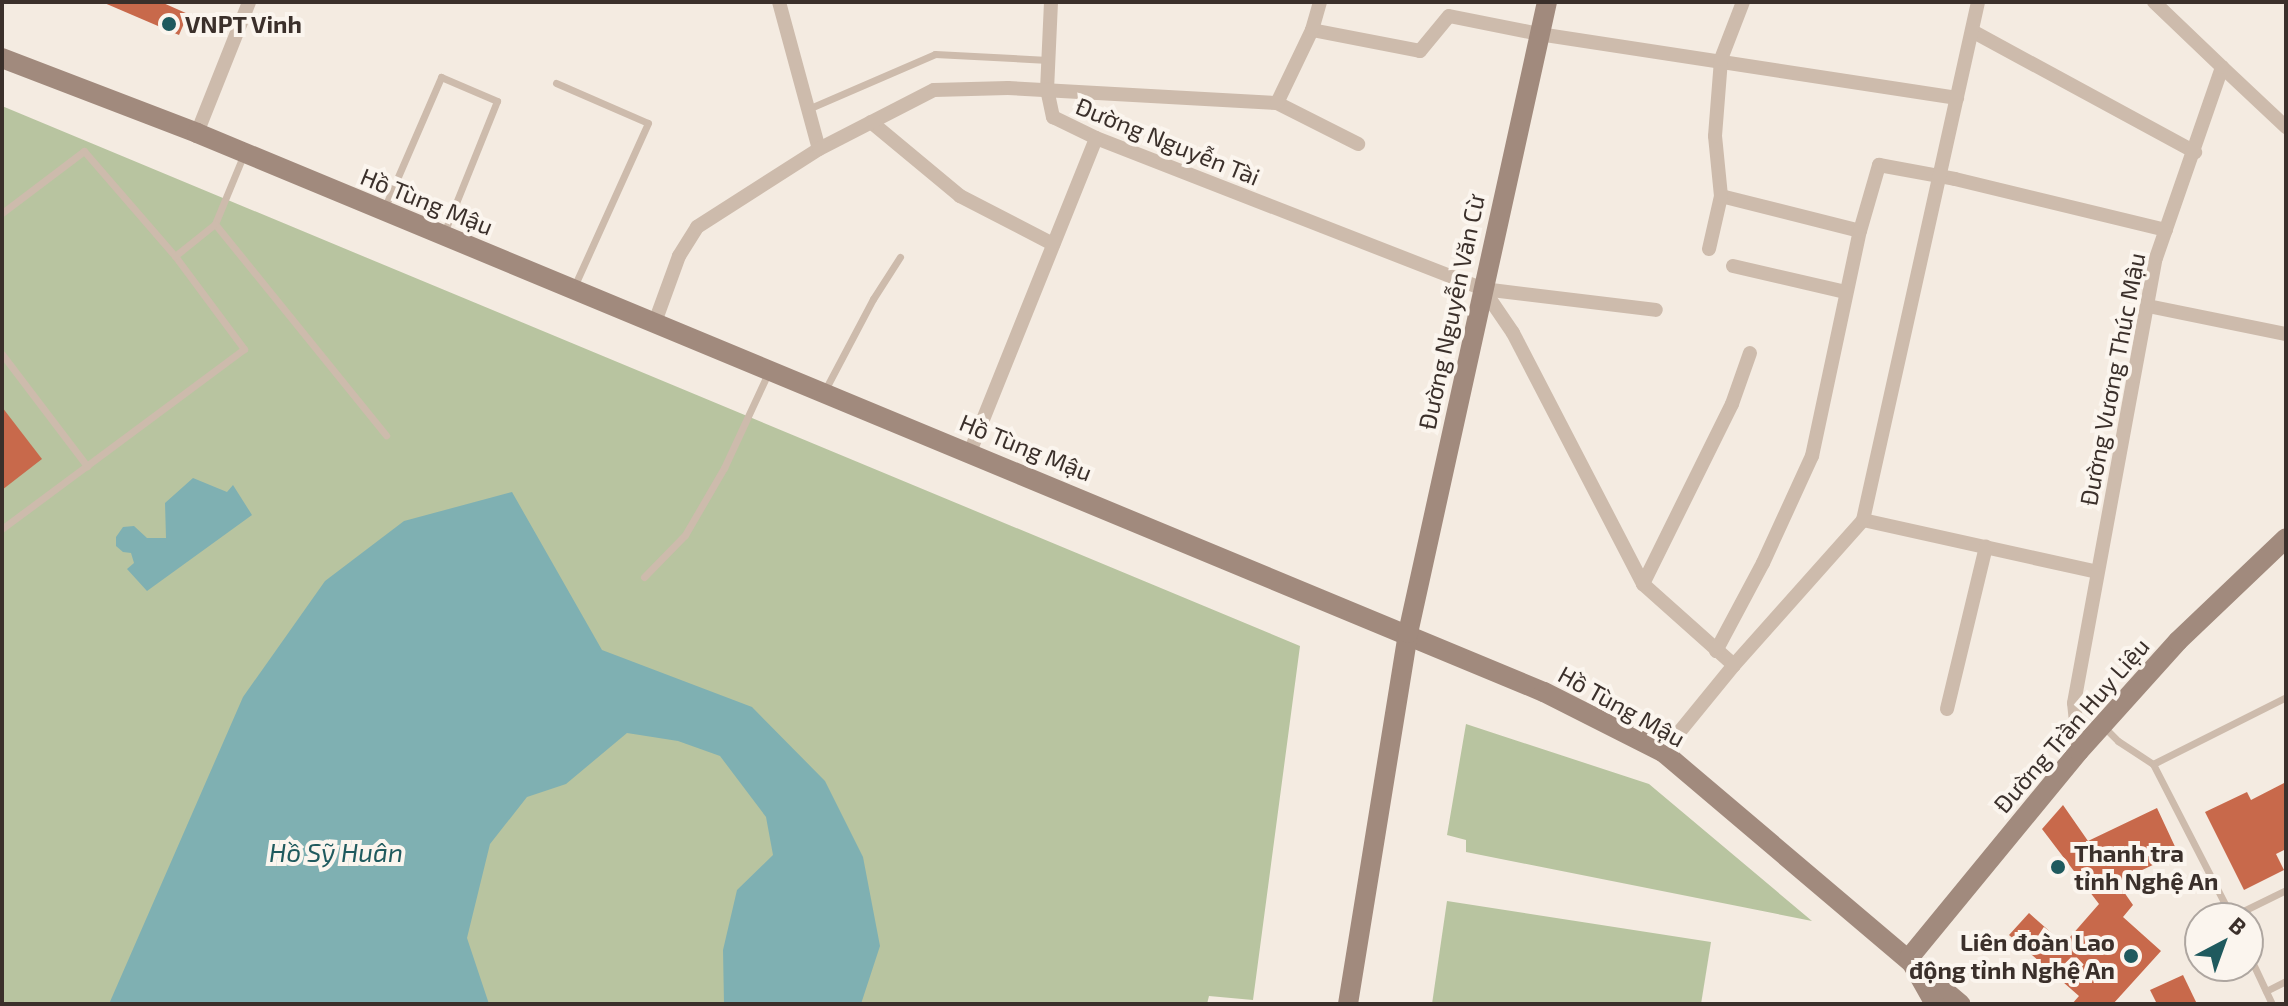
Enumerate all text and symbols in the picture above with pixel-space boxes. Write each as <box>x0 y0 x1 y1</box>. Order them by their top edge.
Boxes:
place label: VNPT Vinh <box>185 10 303 38</box>
marker: VNPT Vinh <box>160 15 178 33</box>
street label: Đường Nguyễn Tài <box>1072 91 1264 191</box>
street label: Hồ Tùng Mậu <box>356 161 498 241</box>
street label: Đường Nguyễn Văn Cừ <box>1412 192 1490 432</box>
street label: Đường Vương Thúc Mậu <box>2073 249 2151 509</box>
street label: Hồ Tùng Mậu <box>955 407 1097 487</box>
street label: Đường Trần Huy Liệu <box>1987 631 2155 819</box>
street label: Hồ Tùng Mậu <box>1553 659 1691 753</box>
water label: Hồ Sỹ Huân <box>269 836 403 868</box>
place label: Thanh tra tỉnh Nghệ An <box>2074 839 2219 895</box>
marker: Thanh tra tỉnh Nghệ An <box>2049 858 2067 876</box>
north arrow <box>2184 902 2264 982</box>
text: B <box>2225 911 2252 940</box>
place label: Liên đoàn Lao động tỉnh Nghệ An <box>1908 928 2115 984</box>
marker: Liên đoàn Lao động tỉnh Nghệ An <box>2122 947 2140 965</box>

